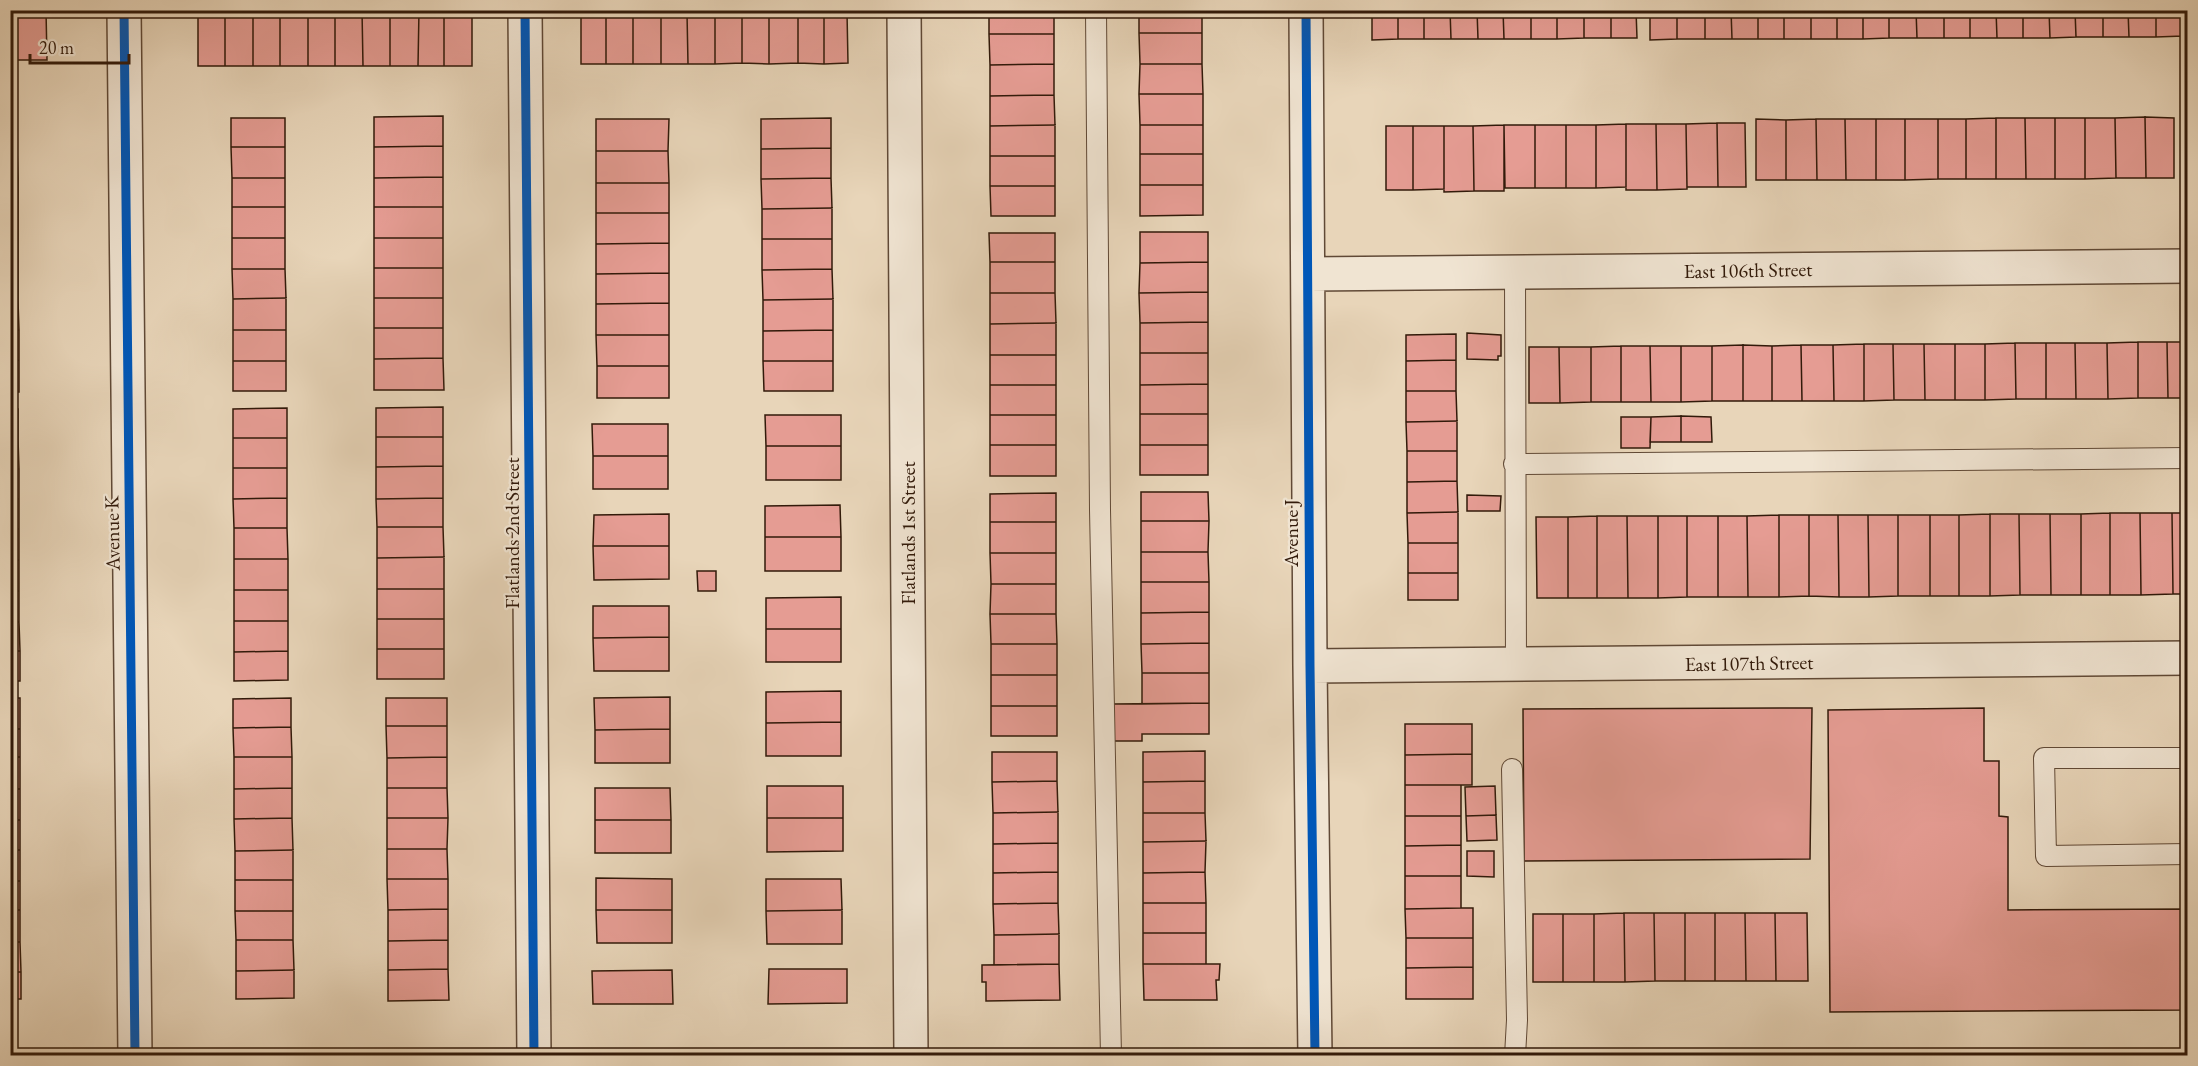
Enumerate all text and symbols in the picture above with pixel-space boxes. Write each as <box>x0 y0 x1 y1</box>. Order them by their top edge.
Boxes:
scale bar <box>30 27 129 65</box>
text: 20 m <box>39 36 74 59</box>
street label: East 106th Street <box>1683 256 1813 284</box>
street label: Flatlands 2nd Street <box>499 457 525 609</box>
street label: Flatlands 1st Street <box>895 461 921 605</box>
street label: Avenue K <box>98 495 126 572</box>
street label: Avenue J <box>1278 499 1304 568</box>
street label: East 107th Street <box>1684 649 1814 677</box>

